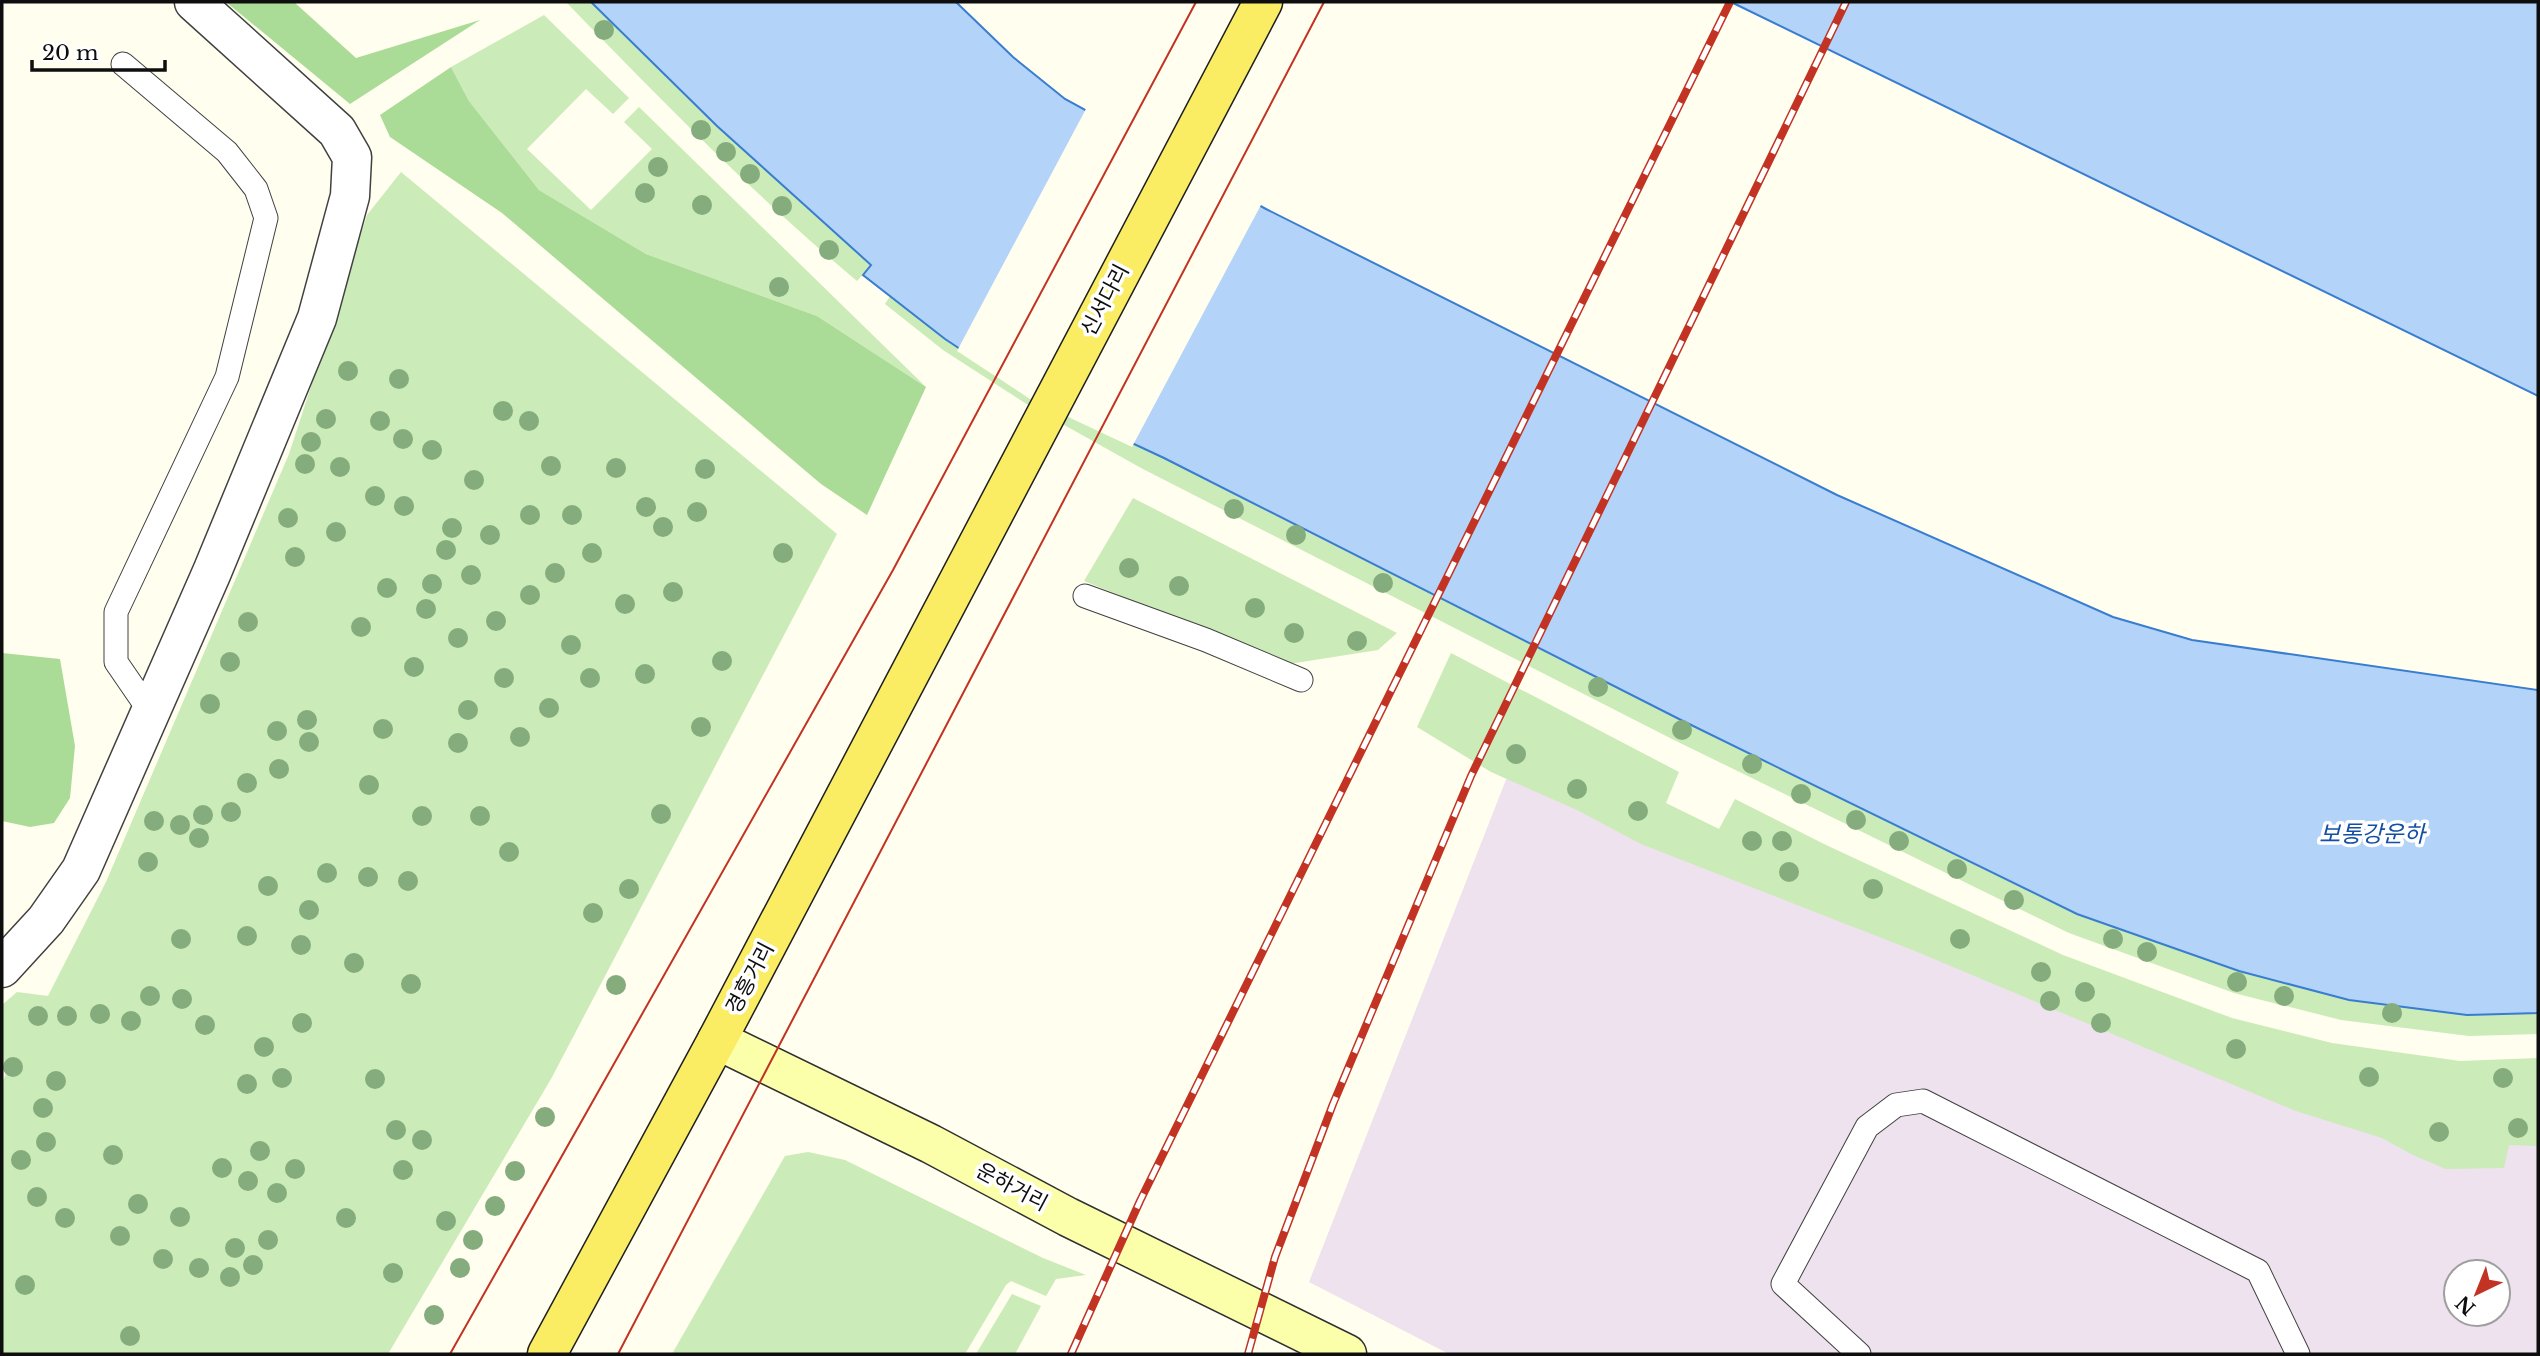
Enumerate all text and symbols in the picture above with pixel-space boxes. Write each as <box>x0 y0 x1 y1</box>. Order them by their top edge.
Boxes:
scale bar <box>32 28 164 72</box>
text: 20 m <box>42 40 99 66</box>
street label: 신서다리 <box>1075 260 1135 340</box>
water label: 보통강운하 <box>2319 820 2428 848</box>
street label: 경흥거리 <box>720 938 780 1018</box>
street label: 운하거리 <box>972 1157 1052 1217</box>
north arrow <box>2442 1258 2512 1328</box>
text: N <box>2451 1290 2480 1320</box>

